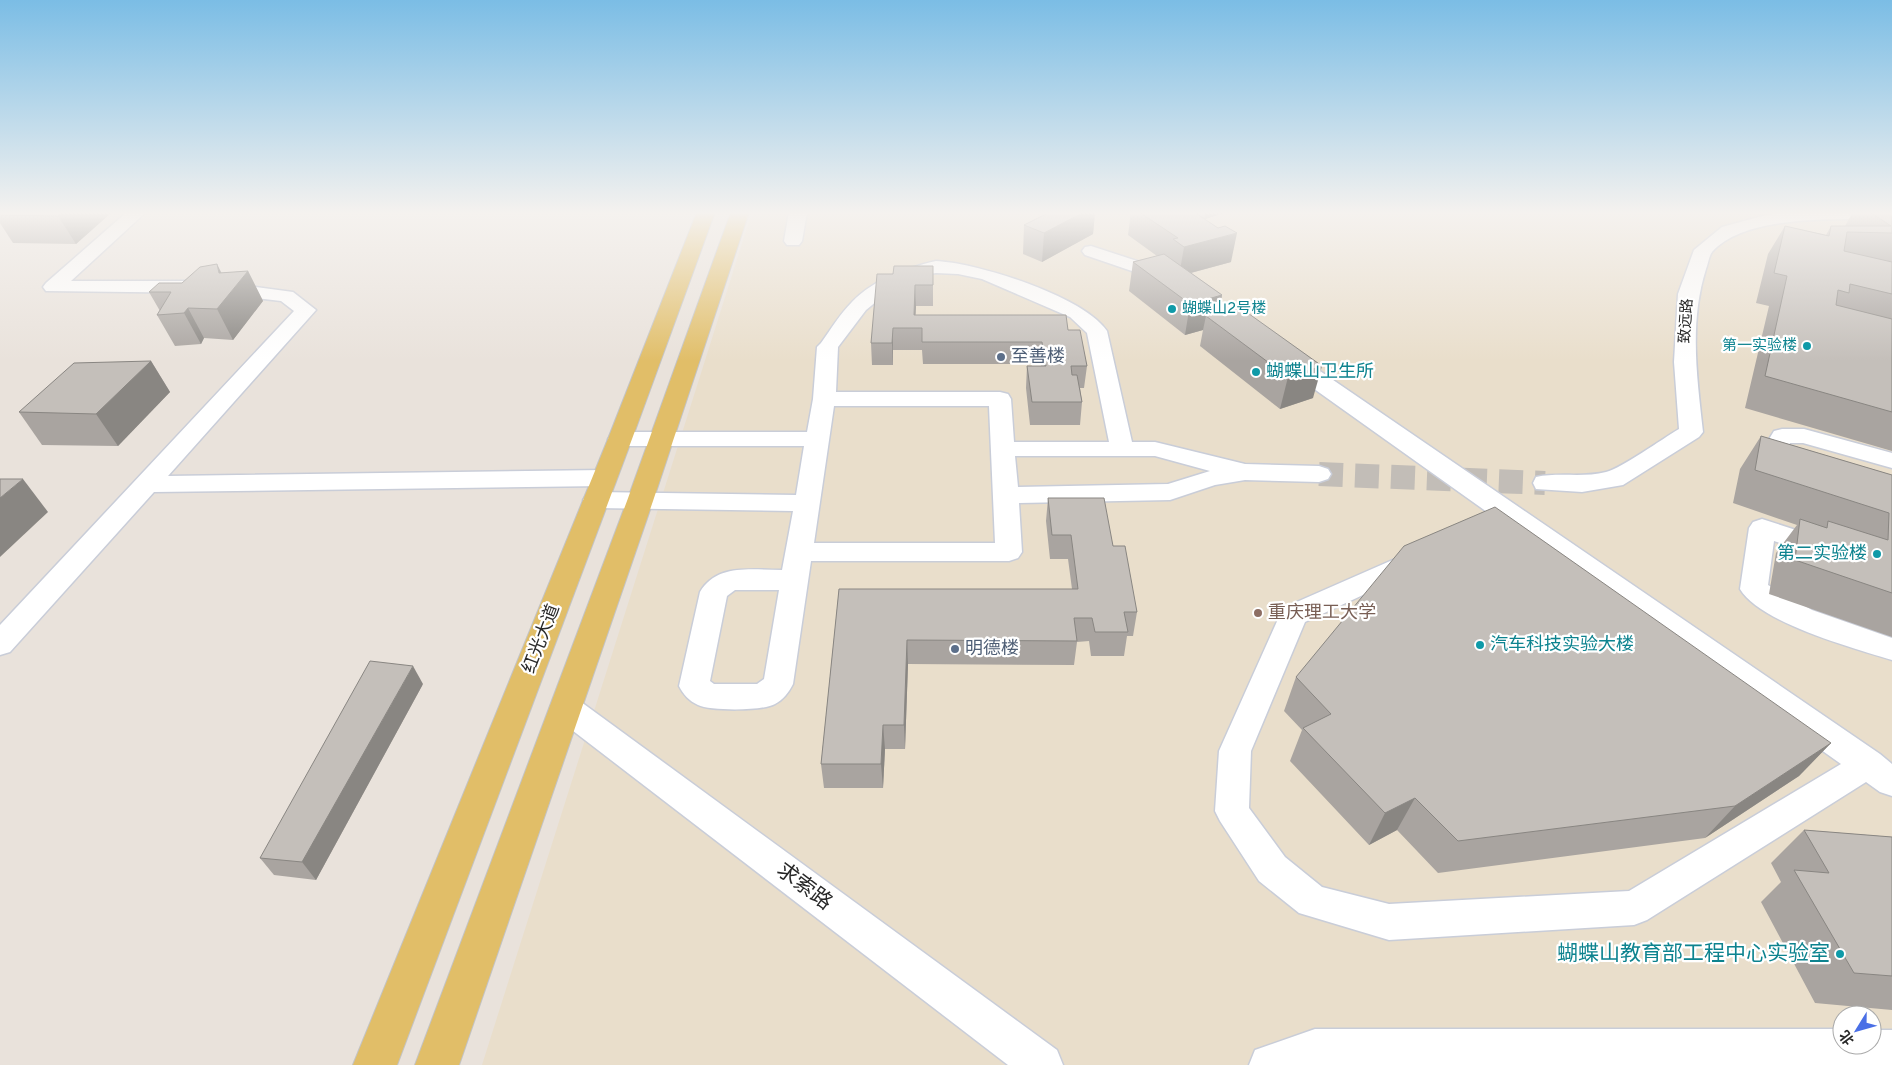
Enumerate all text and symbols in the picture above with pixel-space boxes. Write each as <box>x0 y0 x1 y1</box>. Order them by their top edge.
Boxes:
street label: 致远路 <box>1676 298 1698 344</box>
place label: 蝴蝶山2号楼 <box>1182 299 1266 319</box>
marker: 蝴蝶山2号楼 <box>1166 303 1178 315</box>
place label: 第一实验楼 <box>1722 337 1797 356</box>
marker: 第一实验楼 <box>1801 340 1813 352</box>
place label: 至善楼 <box>1011 346 1065 369</box>
marker: 至善楼 <box>995 351 1007 363</box>
place label: 蝴蝶山卫生所 <box>1266 361 1374 384</box>
marker: 蝴蝶山卫生所 <box>1250 366 1262 378</box>
place label: 第二实验楼 <box>1777 543 1867 566</box>
marker: 第二实验楼 <box>1871 548 1883 560</box>
street label: 红光大道 <box>518 601 566 677</box>
place label: 重庆理工大学 <box>1268 602 1376 625</box>
marker: 重庆理工大学 <box>1252 607 1264 619</box>
place label: 汽车科技实验大楼 <box>1490 634 1634 657</box>
place label: 明德楼 <box>965 638 1019 661</box>
marker: 汽车科技实验大楼 <box>1474 639 1486 651</box>
marker: 明德楼 <box>949 643 961 655</box>
street label: 求索路 <box>771 857 837 917</box>
place label: 蝴蝶山教育部工程中心实验室 <box>1557 941 1830 968</box>
marker: 蝴蝶山教育部工程中心实验室 <box>1834 948 1846 960</box>
north arrow <box>1832 1005 1882 1055</box>
text: 北 <box>1837 1026 1859 1048</box>

